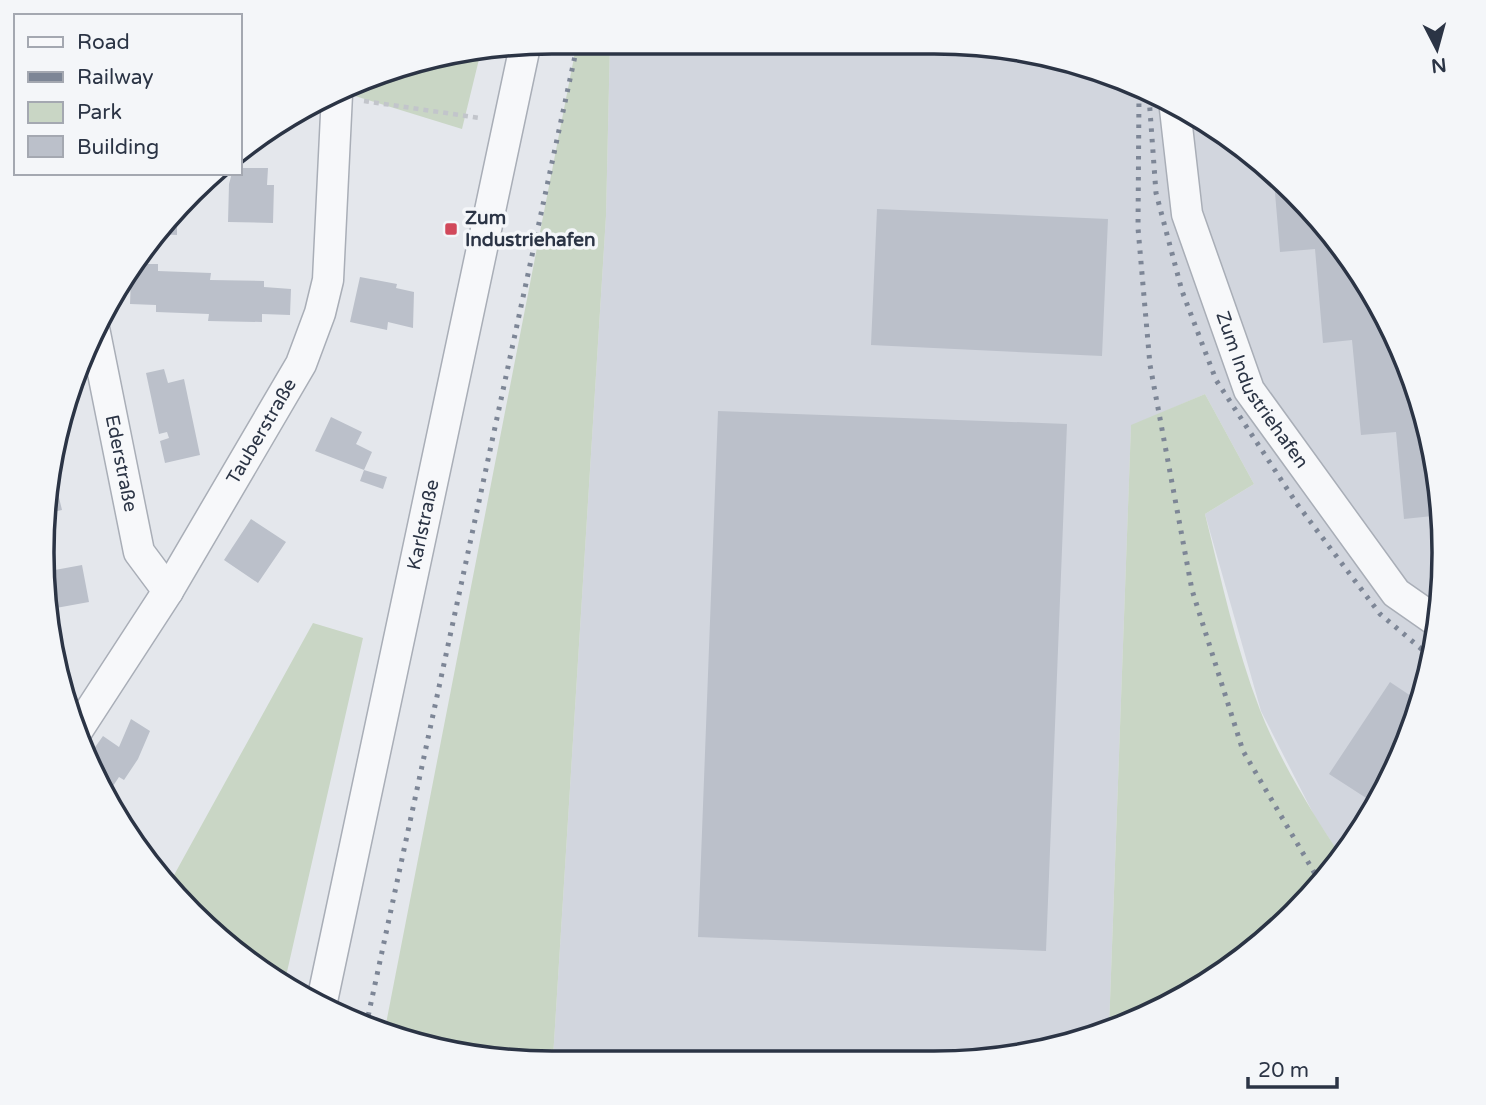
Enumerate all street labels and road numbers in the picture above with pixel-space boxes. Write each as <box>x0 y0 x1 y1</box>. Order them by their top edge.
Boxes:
street label: Zum Industriehafen <box>1211 308 1313 473</box>
street label: Tauberstraße <box>222 375 301 488</box>
street label: Ederstraße <box>101 413 142 514</box>
street label: Karlstraße <box>403 477 444 572</box>

